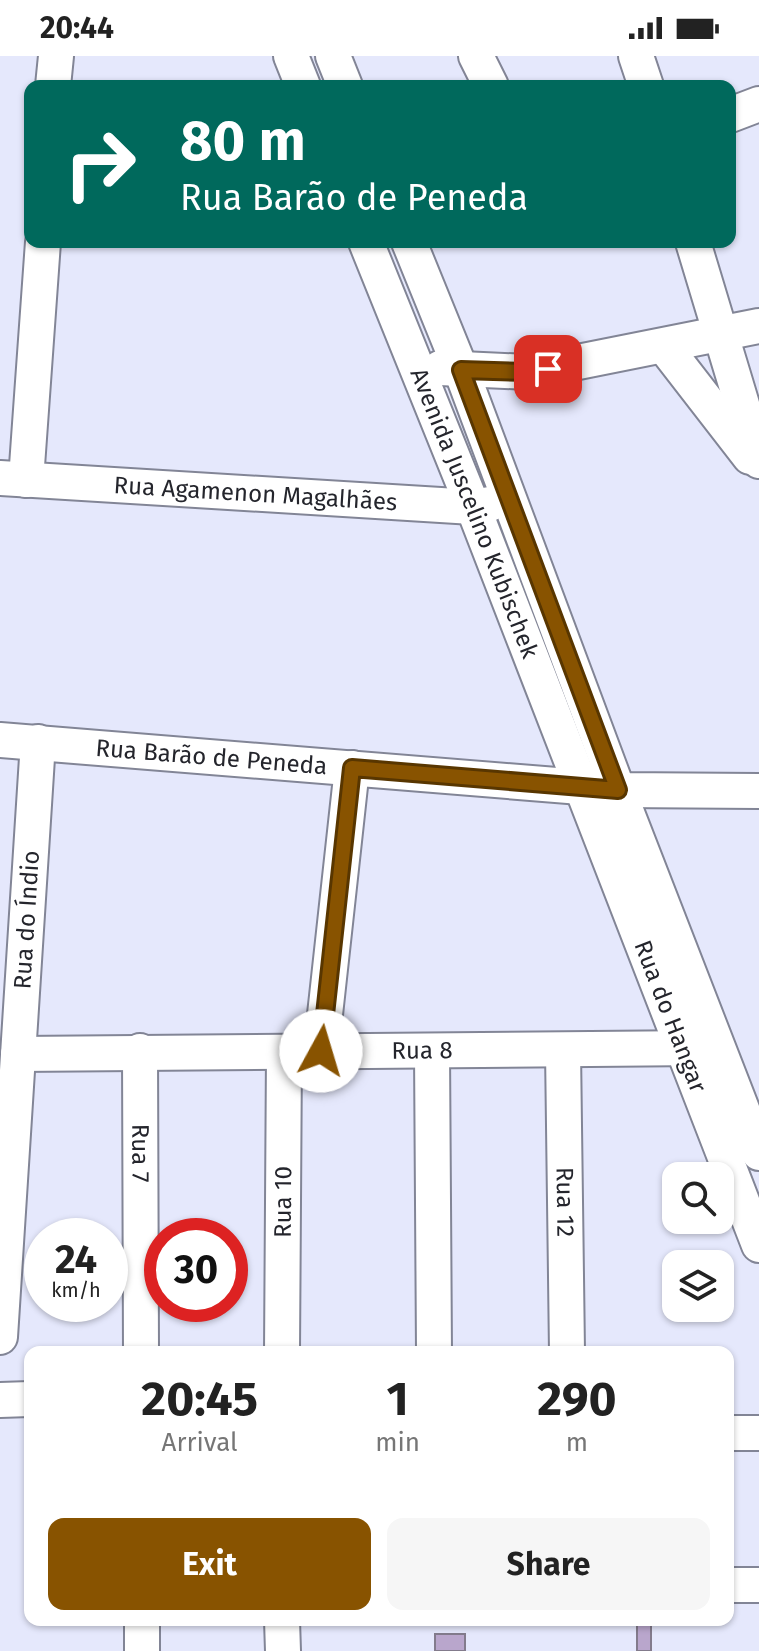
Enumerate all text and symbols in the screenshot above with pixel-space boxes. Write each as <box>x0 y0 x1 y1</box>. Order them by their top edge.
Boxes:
text: 20:44 <box>40 10 114 46</box>
text: 80 m <box>180 108 306 175</box>
icon: right <box>48 112 152 216</box>
text: Rua Barão de Peneda <box>180 176 528 220</box>
pin <box>514 335 582 403</box>
icon: arrive <box>526 347 570 391</box>
street label: Avenida Juscelino Kubischek <box>404 364 544 663</box>
street label: Rua Agamenon Magalhães <box>113 471 398 516</box>
street label: Rua Barão de Peneda <box>94 734 328 780</box>
street label: Rua do Índio <box>8 850 45 990</box>
street label: Rua do Hangar <box>628 936 713 1097</box>
position arrow <box>279 1009 363 1093</box>
street label: Rua 8 <box>391 1036 453 1065</box>
street label: Rua 7 <box>126 1124 154 1182</box>
map controls <box>662 1162 734 1322</box>
button: search <box>662 1162 734 1234</box>
street label: Rua 10 <box>269 1166 297 1238</box>
street label: Rua 12 <box>551 1167 579 1237</box>
speed limit sign: 30 <box>144 1218 248 1322</box>
text: 24 <box>55 1236 97 1284</box>
button: layers <box>662 1250 734 1322</box>
text: km/h <box>51 1278 101 1302</box>
text: 20:45 <box>141 1370 258 1428</box>
text: 1 <box>386 1370 409 1428</box>
text: 290 <box>537 1370 617 1428</box>
text: Arrival <box>161 1427 238 1458</box>
text: min <box>375 1427 420 1458</box>
text: m <box>566 1427 588 1458</box>
button: Exit <box>48 1518 371 1610</box>
button: Share <box>387 1518 710 1610</box>

